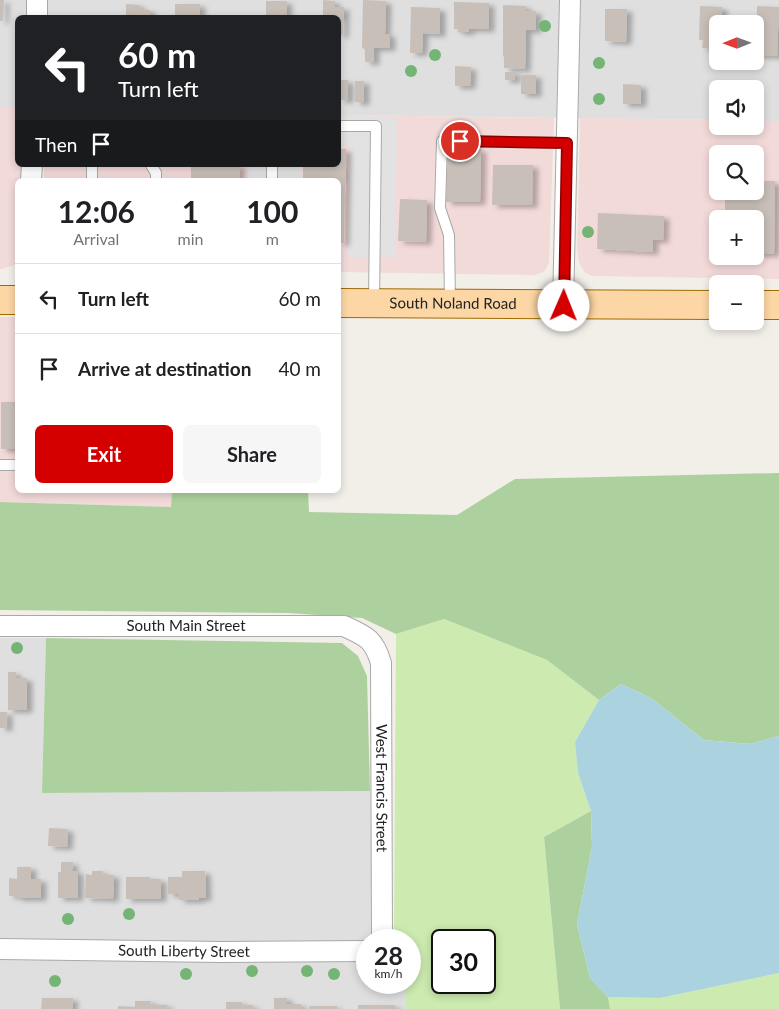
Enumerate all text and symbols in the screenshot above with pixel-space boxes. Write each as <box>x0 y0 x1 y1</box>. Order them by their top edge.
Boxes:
north arrow <box>709 15 764 70</box>
map controls <box>709 15 764 330</box>
text: 60 m <box>118 33 196 75</box>
icon: left <box>35 35 100 100</box>
text: Turn left <box>118 75 199 102</box>
button: sound <box>709 80 764 135</box>
pin <box>439 120 481 162</box>
icon: arrive <box>446 127 474 155</box>
icon: arrive <box>87 130 115 158</box>
text: Then <box>35 133 77 156</box>
button: search <box>709 145 764 200</box>
text: 12:06 <box>58 193 135 229</box>
text: 1 <box>182 193 199 229</box>
text: 100 <box>246 193 298 229</box>
button: + <box>709 210 764 265</box>
text: Arrival <box>73 229 119 248</box>
text: min <box>178 229 204 248</box>
text: m <box>266 229 279 248</box>
button: − <box>709 275 764 330</box>
position arrow <box>537 279 589 331</box>
icon: left <box>35 285 63 313</box>
text: Turn left <box>78 287 149 310</box>
text: 60 m <box>278 287 321 310</box>
street label: South Noland Road <box>389 293 517 312</box>
icon: arrive <box>35 355 63 383</box>
text: Arrive at destination <box>78 357 251 380</box>
text: 40 m <box>278 357 321 380</box>
button: Exit <box>35 425 173 483</box>
button: Share <box>183 425 321 483</box>
street label: South Main Street <box>126 616 246 634</box>
street label: West Francis Street <box>373 724 392 853</box>
speed limit sign: 30 <box>431 929 496 994</box>
text: 28 <box>374 940 403 970</box>
street label: South Liberty Street <box>118 941 251 960</box>
text: km/h <box>374 966 403 981</box>

